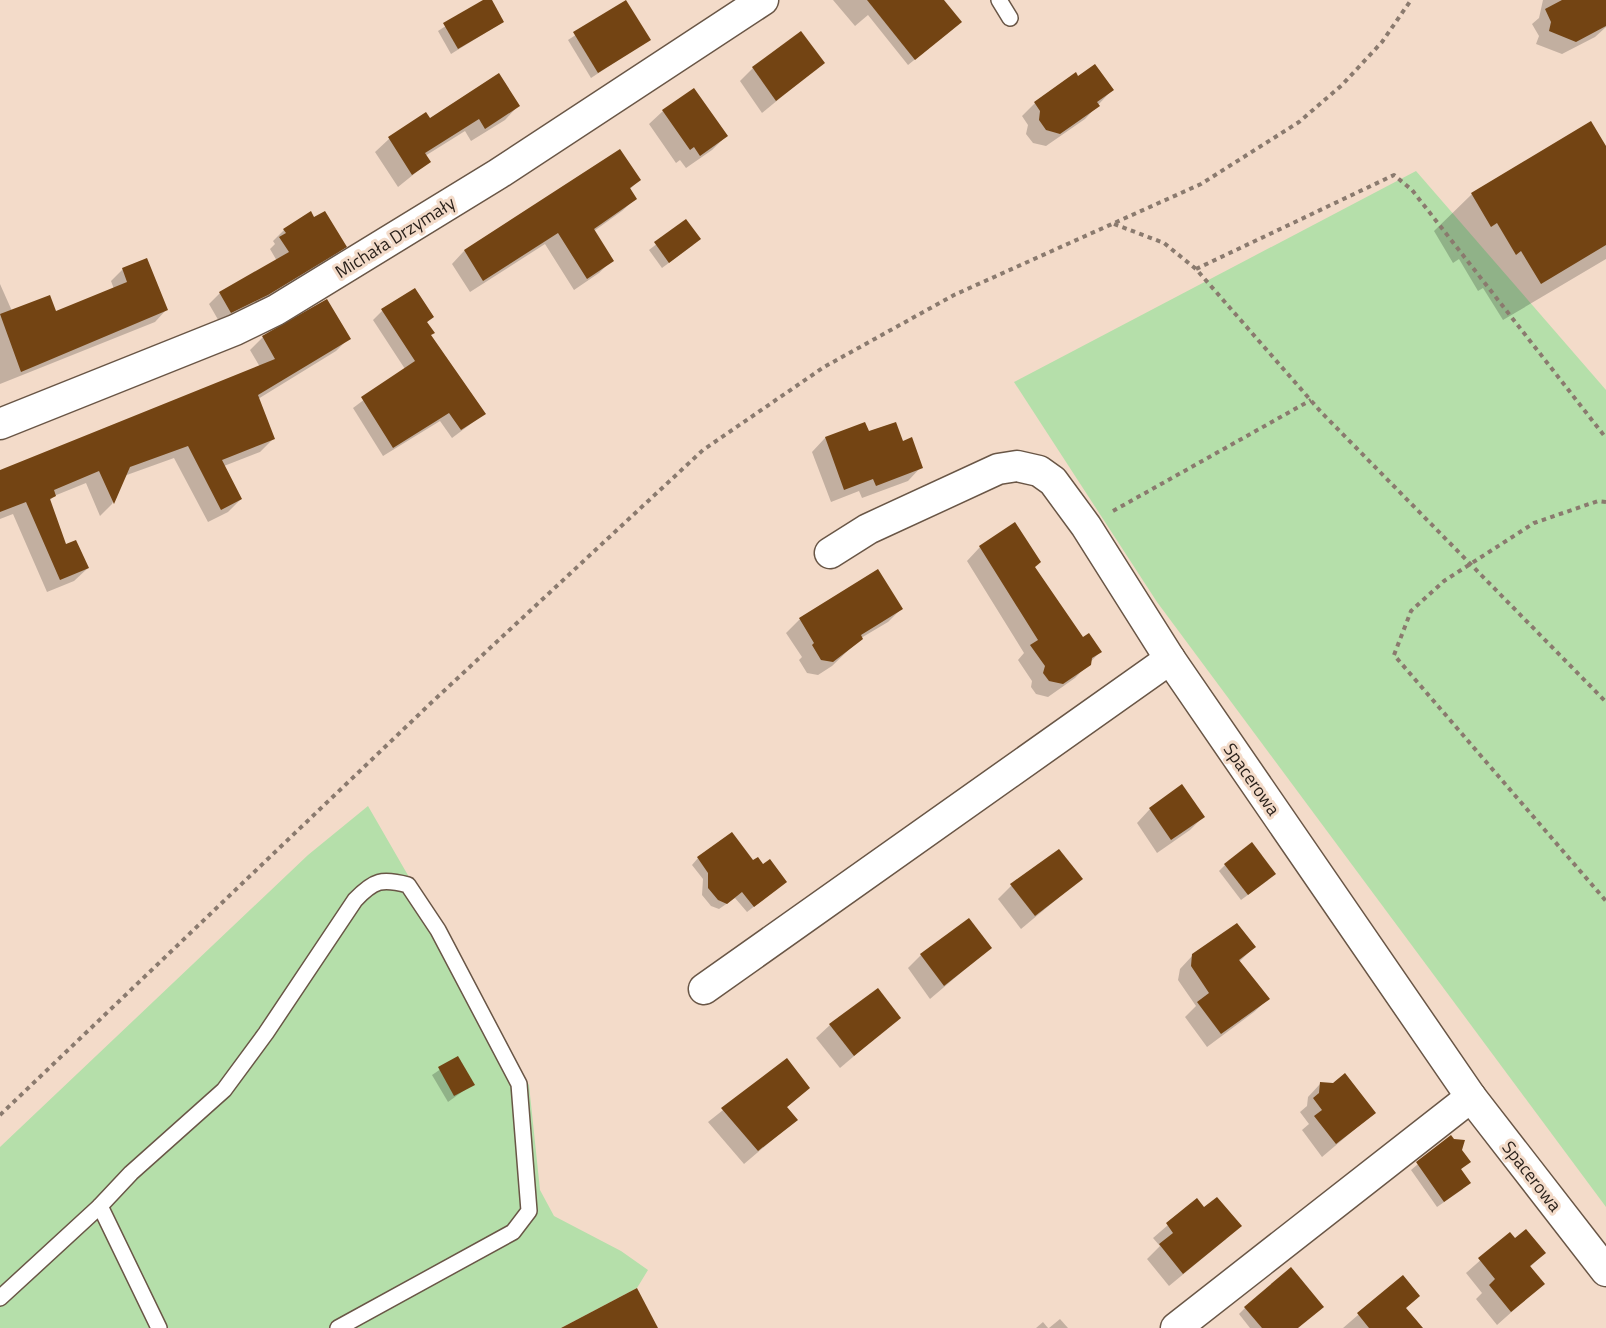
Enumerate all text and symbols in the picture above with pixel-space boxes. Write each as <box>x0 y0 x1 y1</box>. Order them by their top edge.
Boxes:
street label: Michała Drzymały <box>330 189 461 285</box>
street label: Spacerowa <box>1217 737 1287 821</box>
street label: Spacerowa <box>1496 1135 1568 1217</box>

